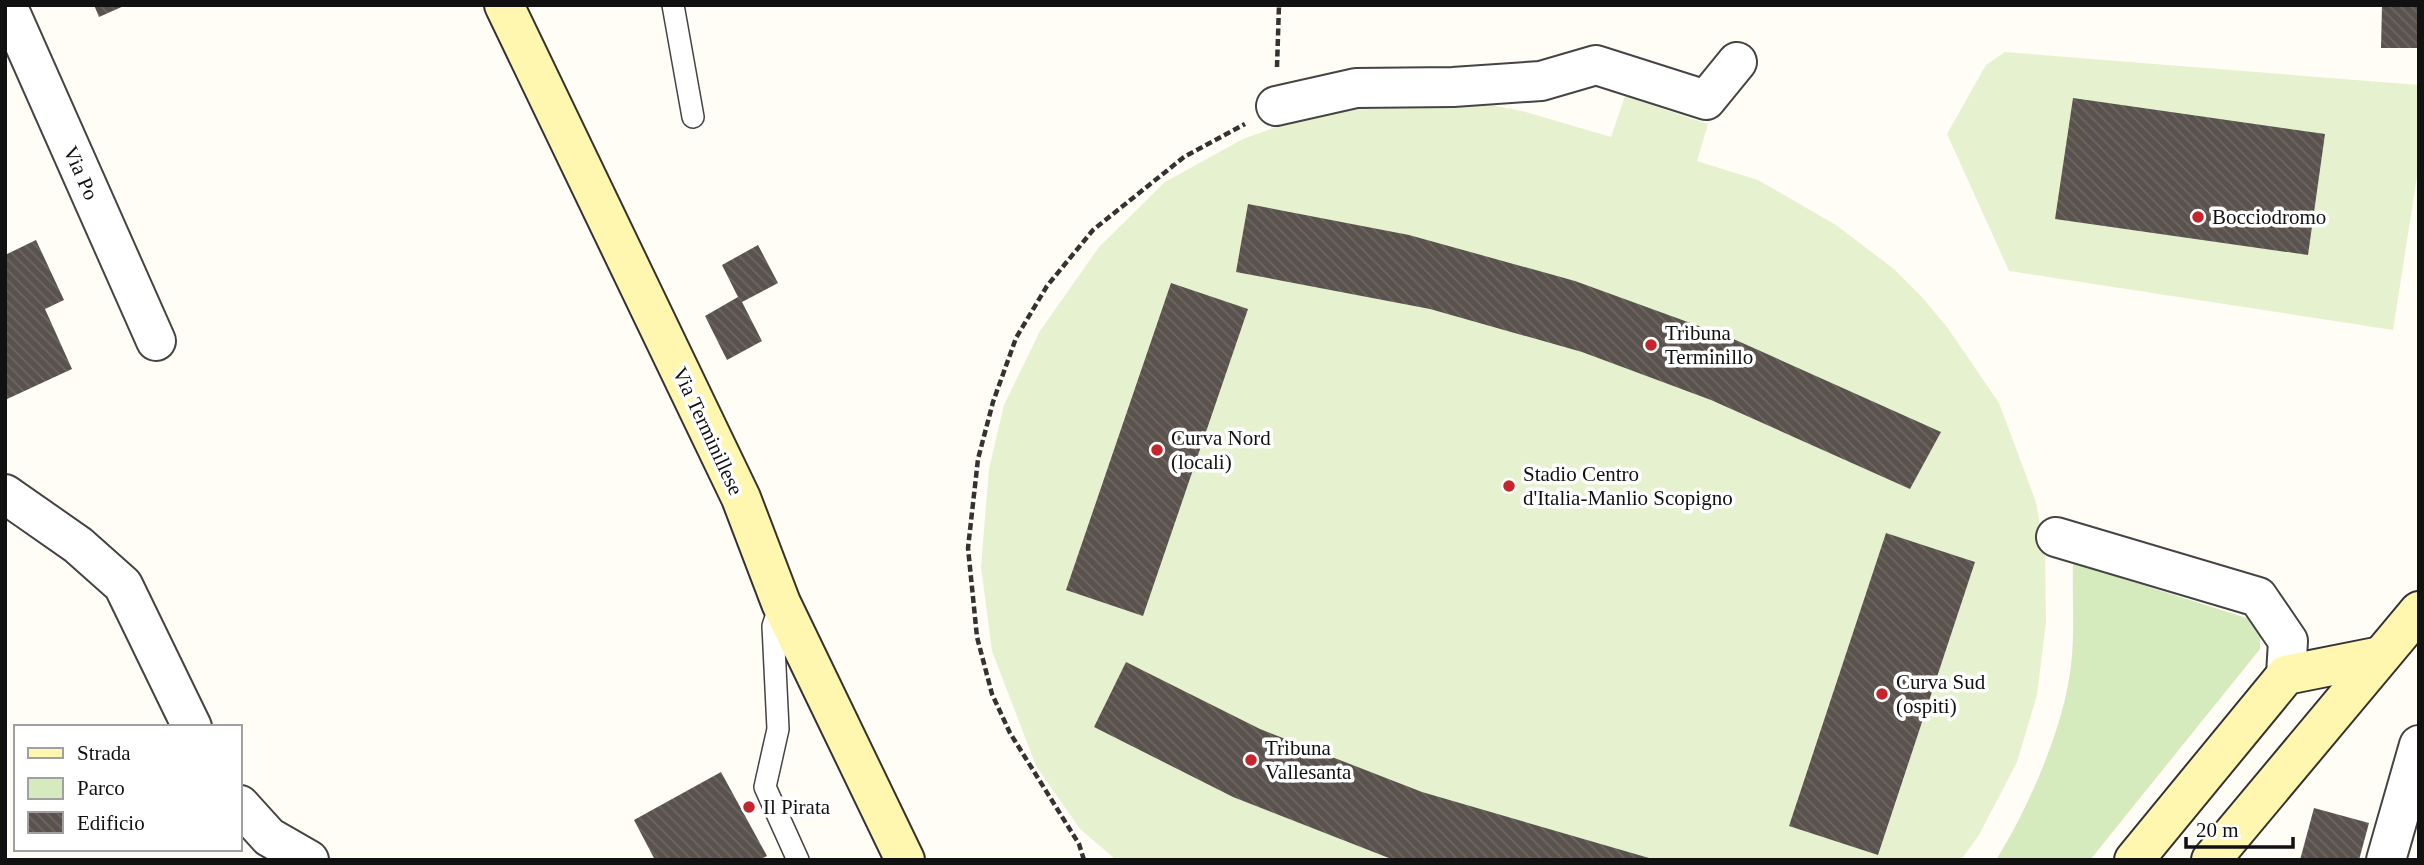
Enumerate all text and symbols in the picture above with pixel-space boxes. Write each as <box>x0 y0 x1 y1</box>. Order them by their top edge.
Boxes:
street label: Via Po <box>59 142 103 204</box>
place label: Bocciodromo <box>2212 205 2326 229</box>
marker: Bocciodromo <box>2190 209 2206 225</box>
place label: Tribuna Terminillo <box>1665 321 1753 369</box>
marker: Tribuna Terminillo <box>1643 337 1659 353</box>
street label: Via Terminillese <box>668 363 748 499</box>
place label: Curva Nord (locali) <box>1171 426 1271 474</box>
marker: Curva Nord (locali) <box>1149 442 1165 458</box>
place label: Stadio Centro d'Italia-Manlio Scopigno <box>1523 462 1733 510</box>
marker: Stadio Centro d'Italia-Manlio Scopigno <box>1501 478 1517 494</box>
place label: Curva Sud (ospiti) <box>1896 670 1986 718</box>
marker: Curva Sud (ospiti) <box>1874 686 1890 702</box>
legend <box>14 725 242 851</box>
place label: Tribuna Vallesanta <box>1265 736 1352 784</box>
text: Strada <box>77 741 131 765</box>
marker: Tribuna Vallesanta <box>1243 752 1259 768</box>
text: Parco <box>77 776 125 800</box>
place label: Il Pirata <box>763 795 831 819</box>
marker: Il Pirata <box>741 799 757 815</box>
scale bar <box>2186 806 2293 850</box>
text: Edificio <box>77 811 145 835</box>
text: 20 m <box>2196 818 2239 842</box>

